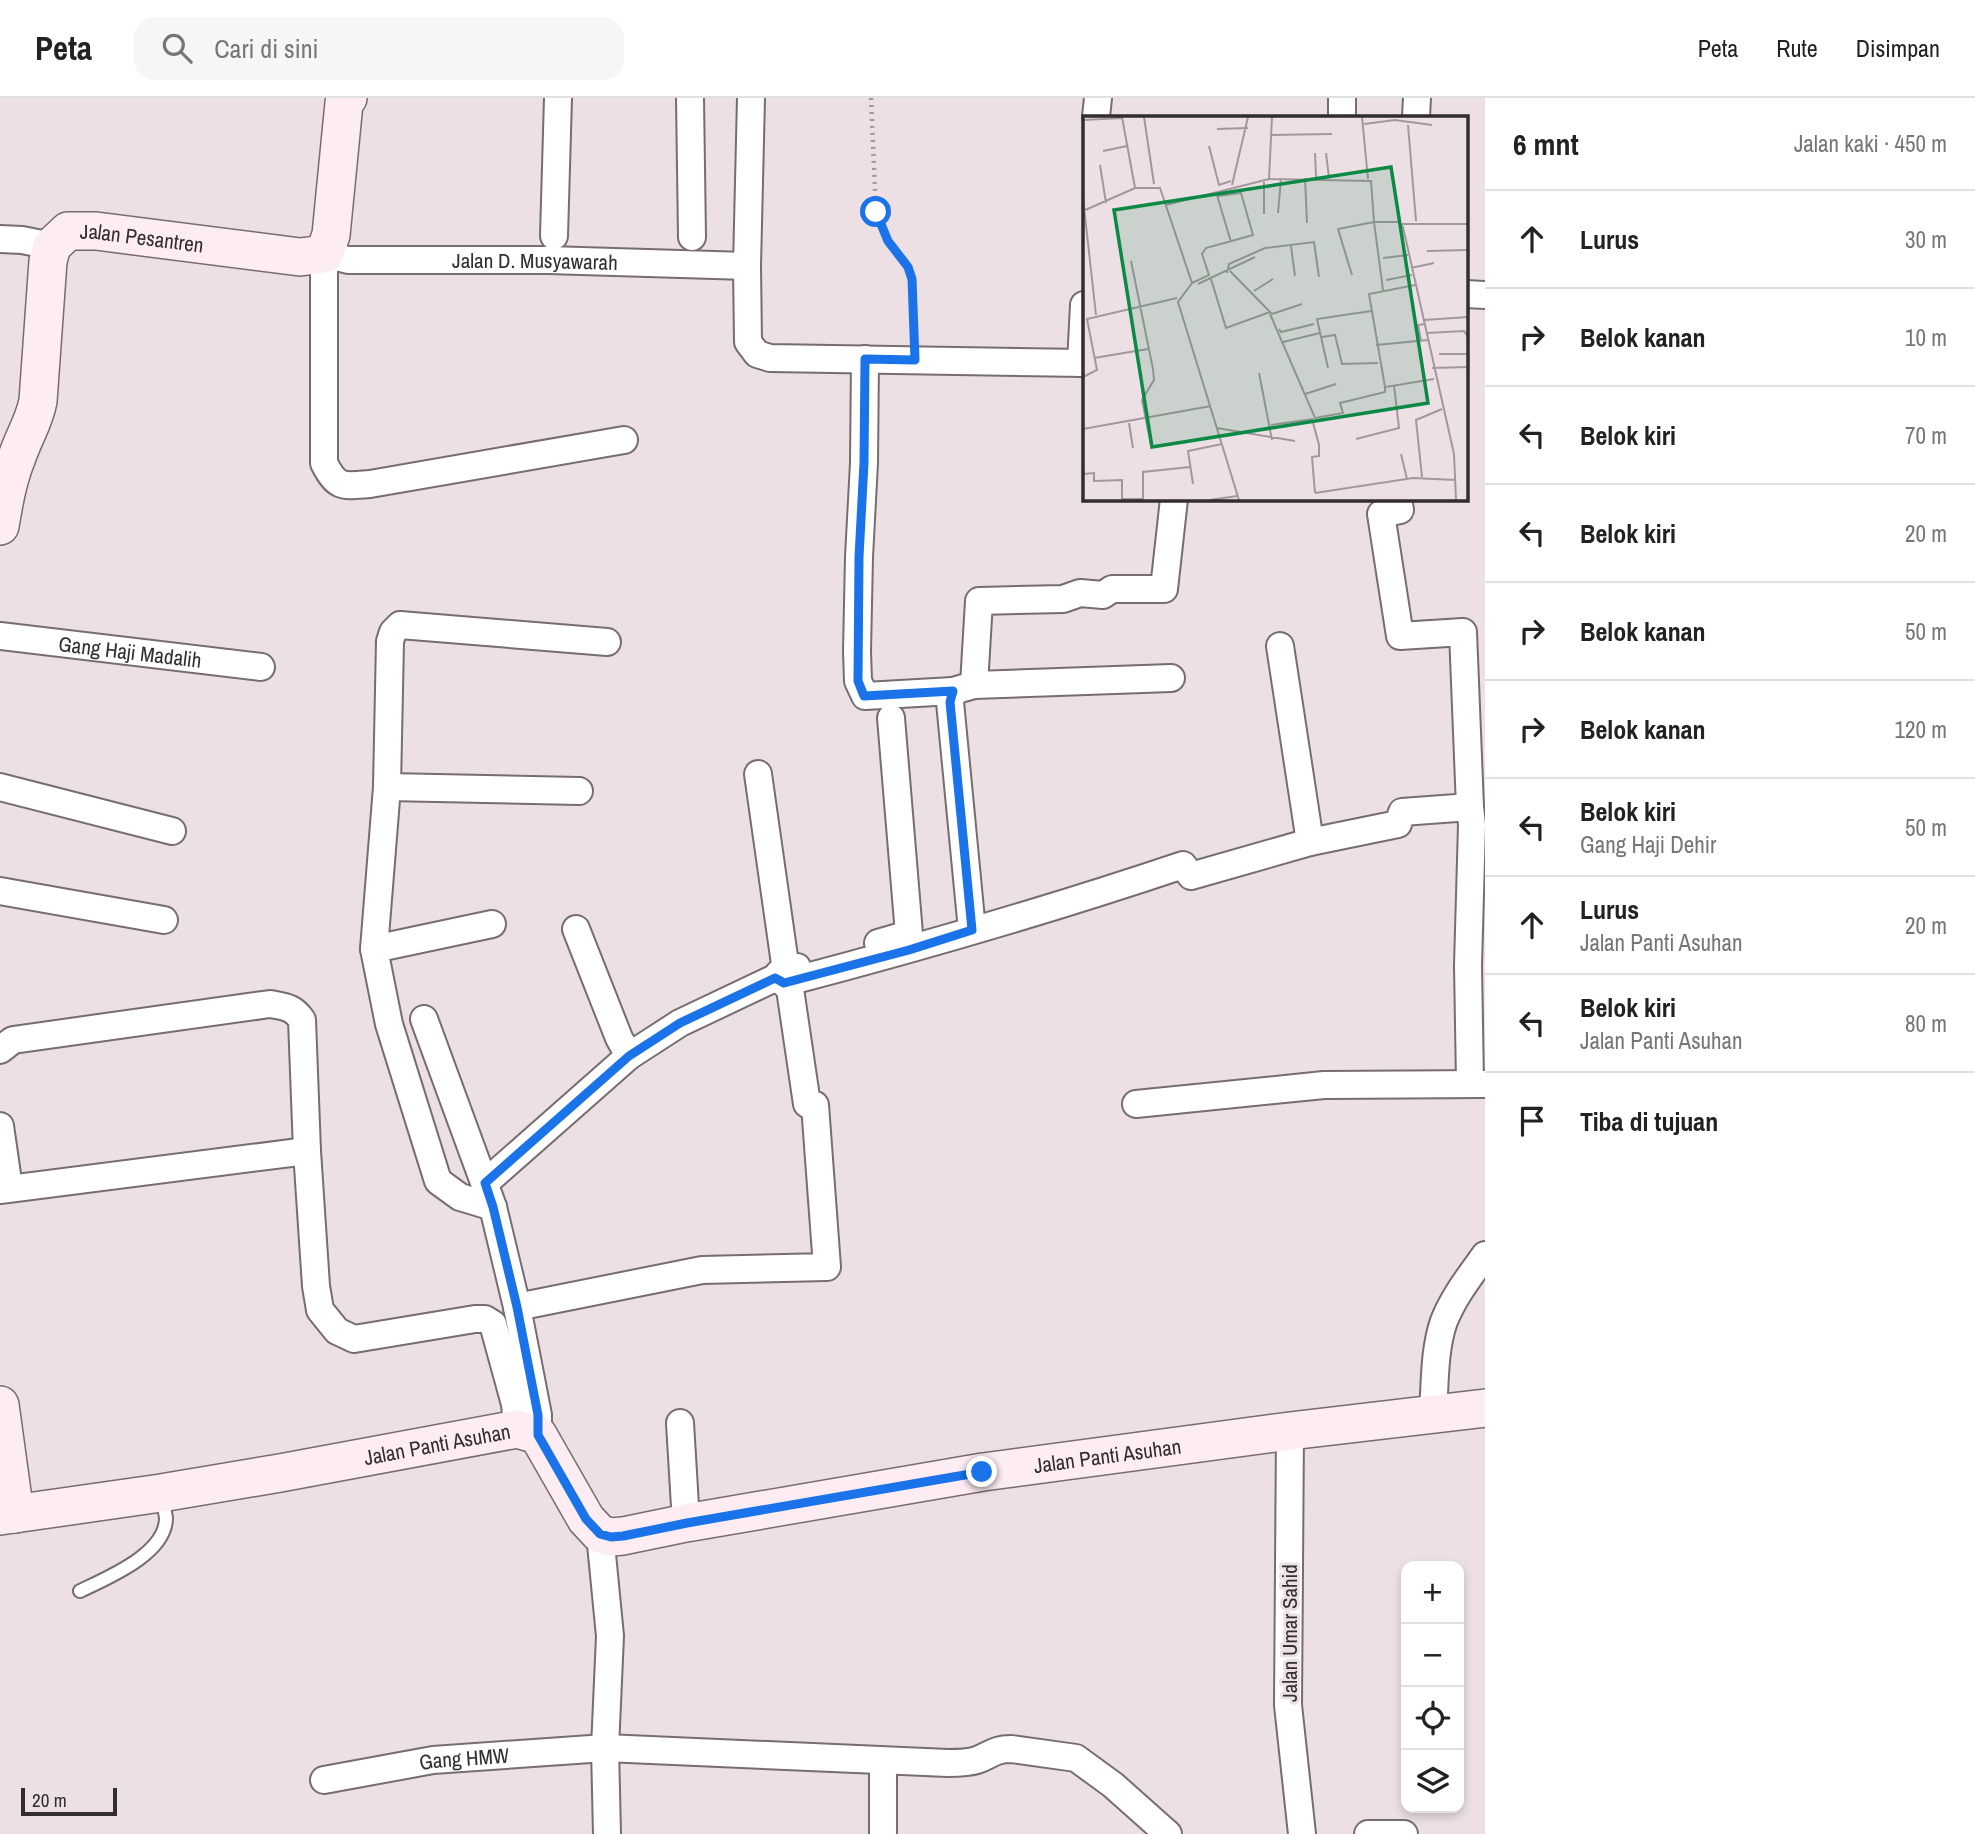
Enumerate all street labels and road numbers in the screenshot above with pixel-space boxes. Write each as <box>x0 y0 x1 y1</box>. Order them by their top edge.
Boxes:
street label: Jalan Pesantren <box>80 217 205 259</box>
street label: Jalan D. Musyawarah <box>452 245 618 277</box>
street label: Gang Haji Madalih <box>57 629 203 674</box>
street label: Jalan Panti Asuhan <box>361 1416 513 1472</box>
street label: Jalan Panti Asuhan <box>1032 1431 1183 1480</box>
street label: Jalan Umar Sahid <box>1275 1564 1304 1702</box>
street label: Gang HMW <box>417 1740 511 1777</box>

